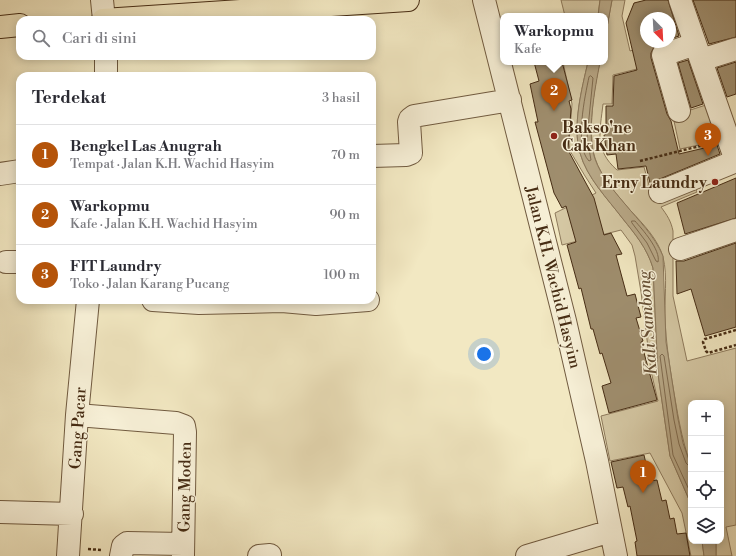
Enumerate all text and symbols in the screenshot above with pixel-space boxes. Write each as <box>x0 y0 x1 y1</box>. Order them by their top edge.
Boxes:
north arrow <box>640 12 676 48</box>
popup <box>500 13 608 65</box>
search box <box>16 16 376 60</box>
text: Warkopmu <box>514 22 594 41</box>
icon: search <box>30 27 52 49</box>
text: Cari di sini <box>62 29 137 48</box>
text: Kafe <box>514 41 542 57</box>
pin: 2 <box>541 78 567 111</box>
text: Terdekat <box>32 87 106 109</box>
text: 3 hasil <box>322 90 360 106</box>
place label: Bakso'ne Cak Khan <box>562 118 636 156</box>
pin: 3 <box>695 123 721 156</box>
marker: Bakso'ne Cak Khan <box>549 131 559 141</box>
text: Bengkel Las Anugrah <box>70 137 222 156</box>
text: 1 <box>42 147 48 163</box>
text: 70 m <box>331 147 360 163</box>
text: Tempat · Jalan K.H. Wachid Hasyim <box>70 156 275 172</box>
place label: Erny Laundry <box>601 173 708 193</box>
marker: Erny Laundry <box>710 177 720 187</box>
street label: Jalan K.H. Wachid Hasyim <box>520 183 585 371</box>
text: Warkopmu <box>70 197 150 216</box>
text: 2 <box>41 207 49 223</box>
text: 90 m <box>329 207 360 223</box>
text: Kafe · Jalan K.H. Wachid Hasyim <box>70 216 258 232</box>
text: FIT Laundry <box>70 257 161 276</box>
text: 3 <box>41 267 49 283</box>
text: 100 m <box>324 267 360 283</box>
water label: Kali Sambong <box>633 269 663 376</box>
text: Toko · Jalan Karang Pucang <box>70 276 230 292</box>
your location <box>474 344 494 364</box>
street label: Gang Pacar <box>65 386 91 470</box>
map controls <box>688 400 724 544</box>
button: + <box>688 400 724 436</box>
button: − <box>688 436 724 472</box>
street label: Gang Moden <box>174 441 196 533</box>
pin: 1 <box>630 460 656 493</box>
button: locate <box>688 472 724 508</box>
button: layers <box>688 508 724 544</box>

